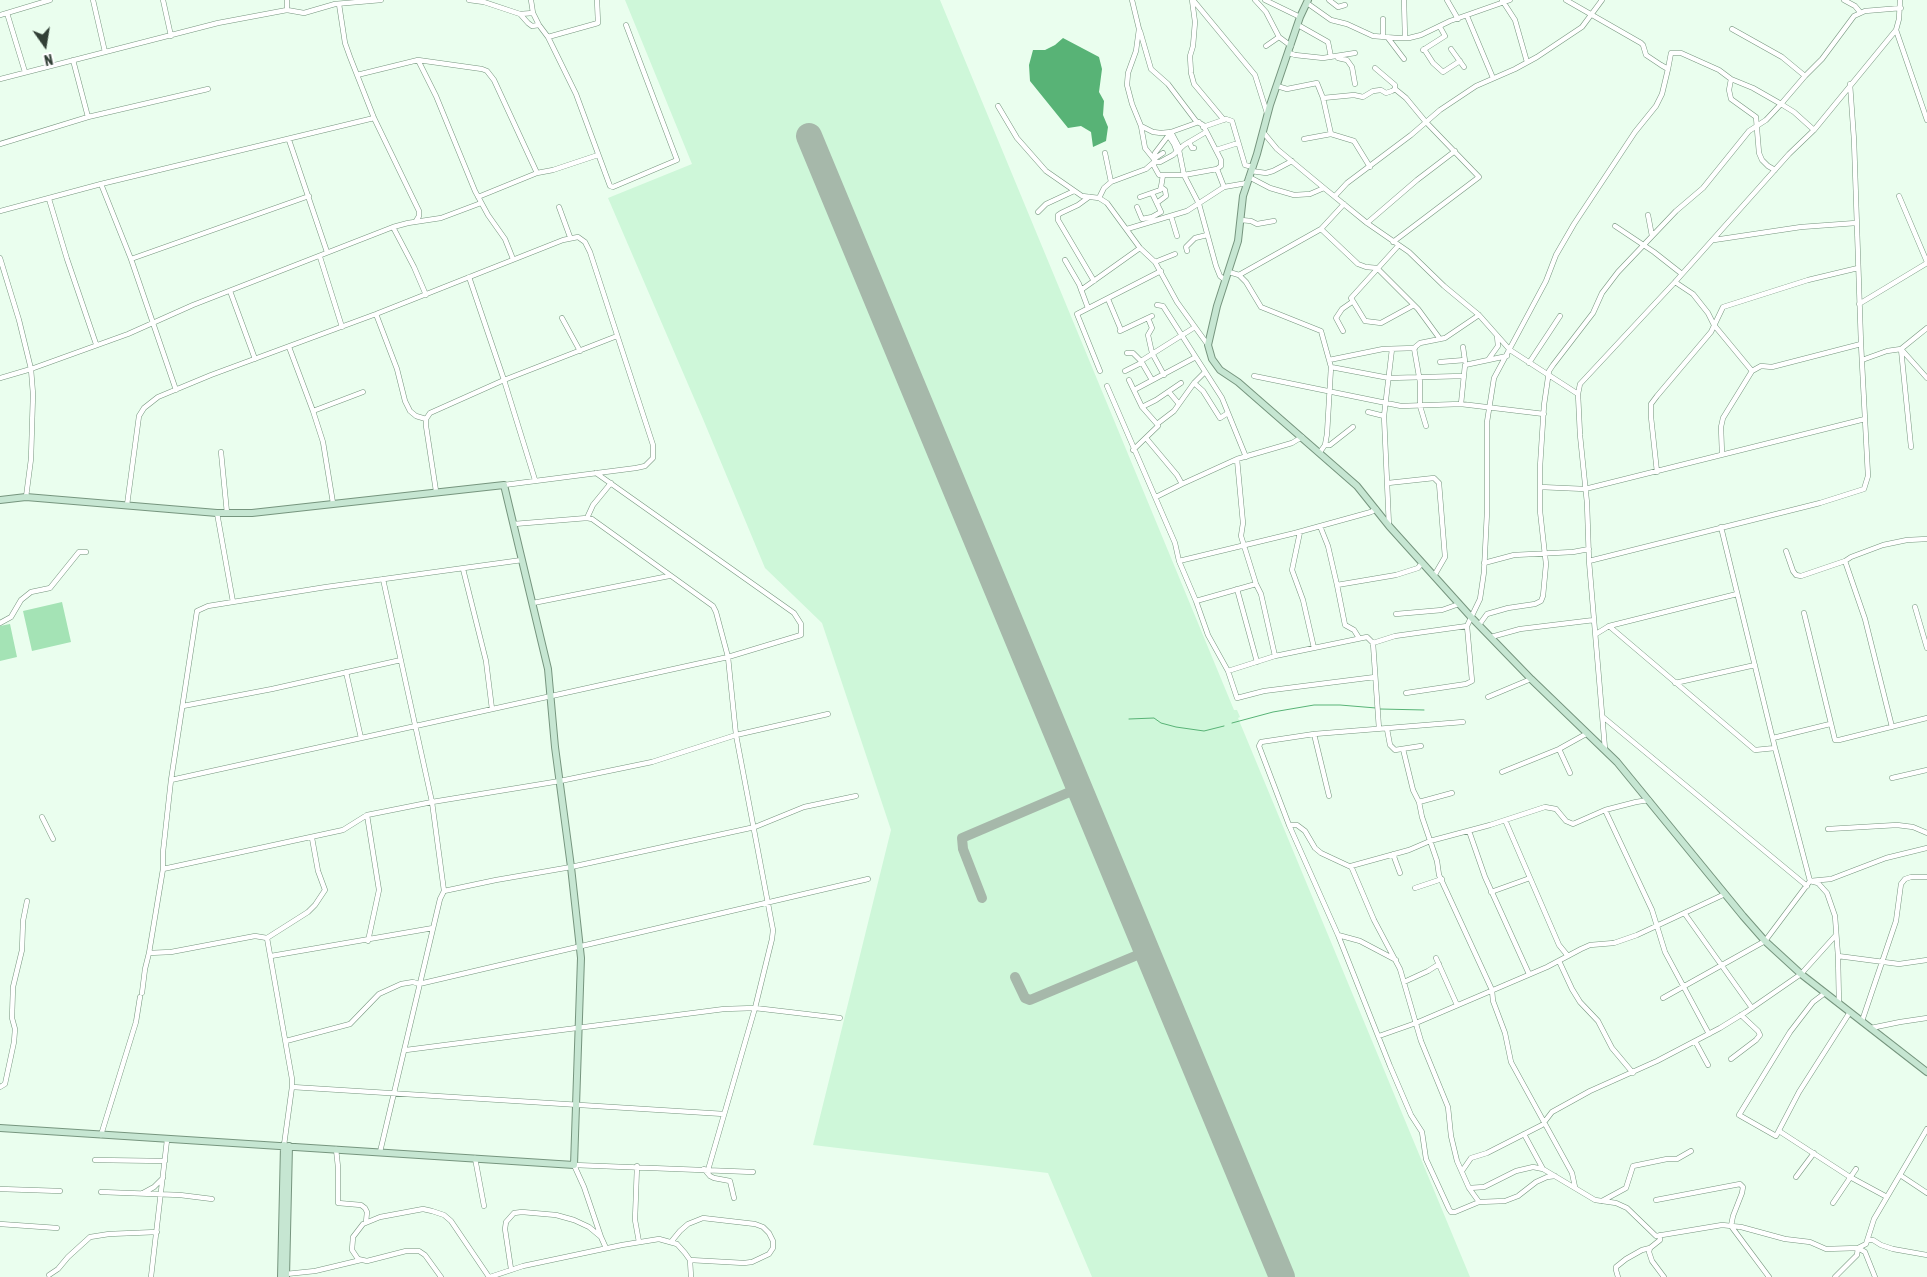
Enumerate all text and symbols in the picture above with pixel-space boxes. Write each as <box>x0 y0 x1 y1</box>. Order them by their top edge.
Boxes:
north arrow <box>20 20 70 70</box>
text: N <box>43 51 54 68</box>

